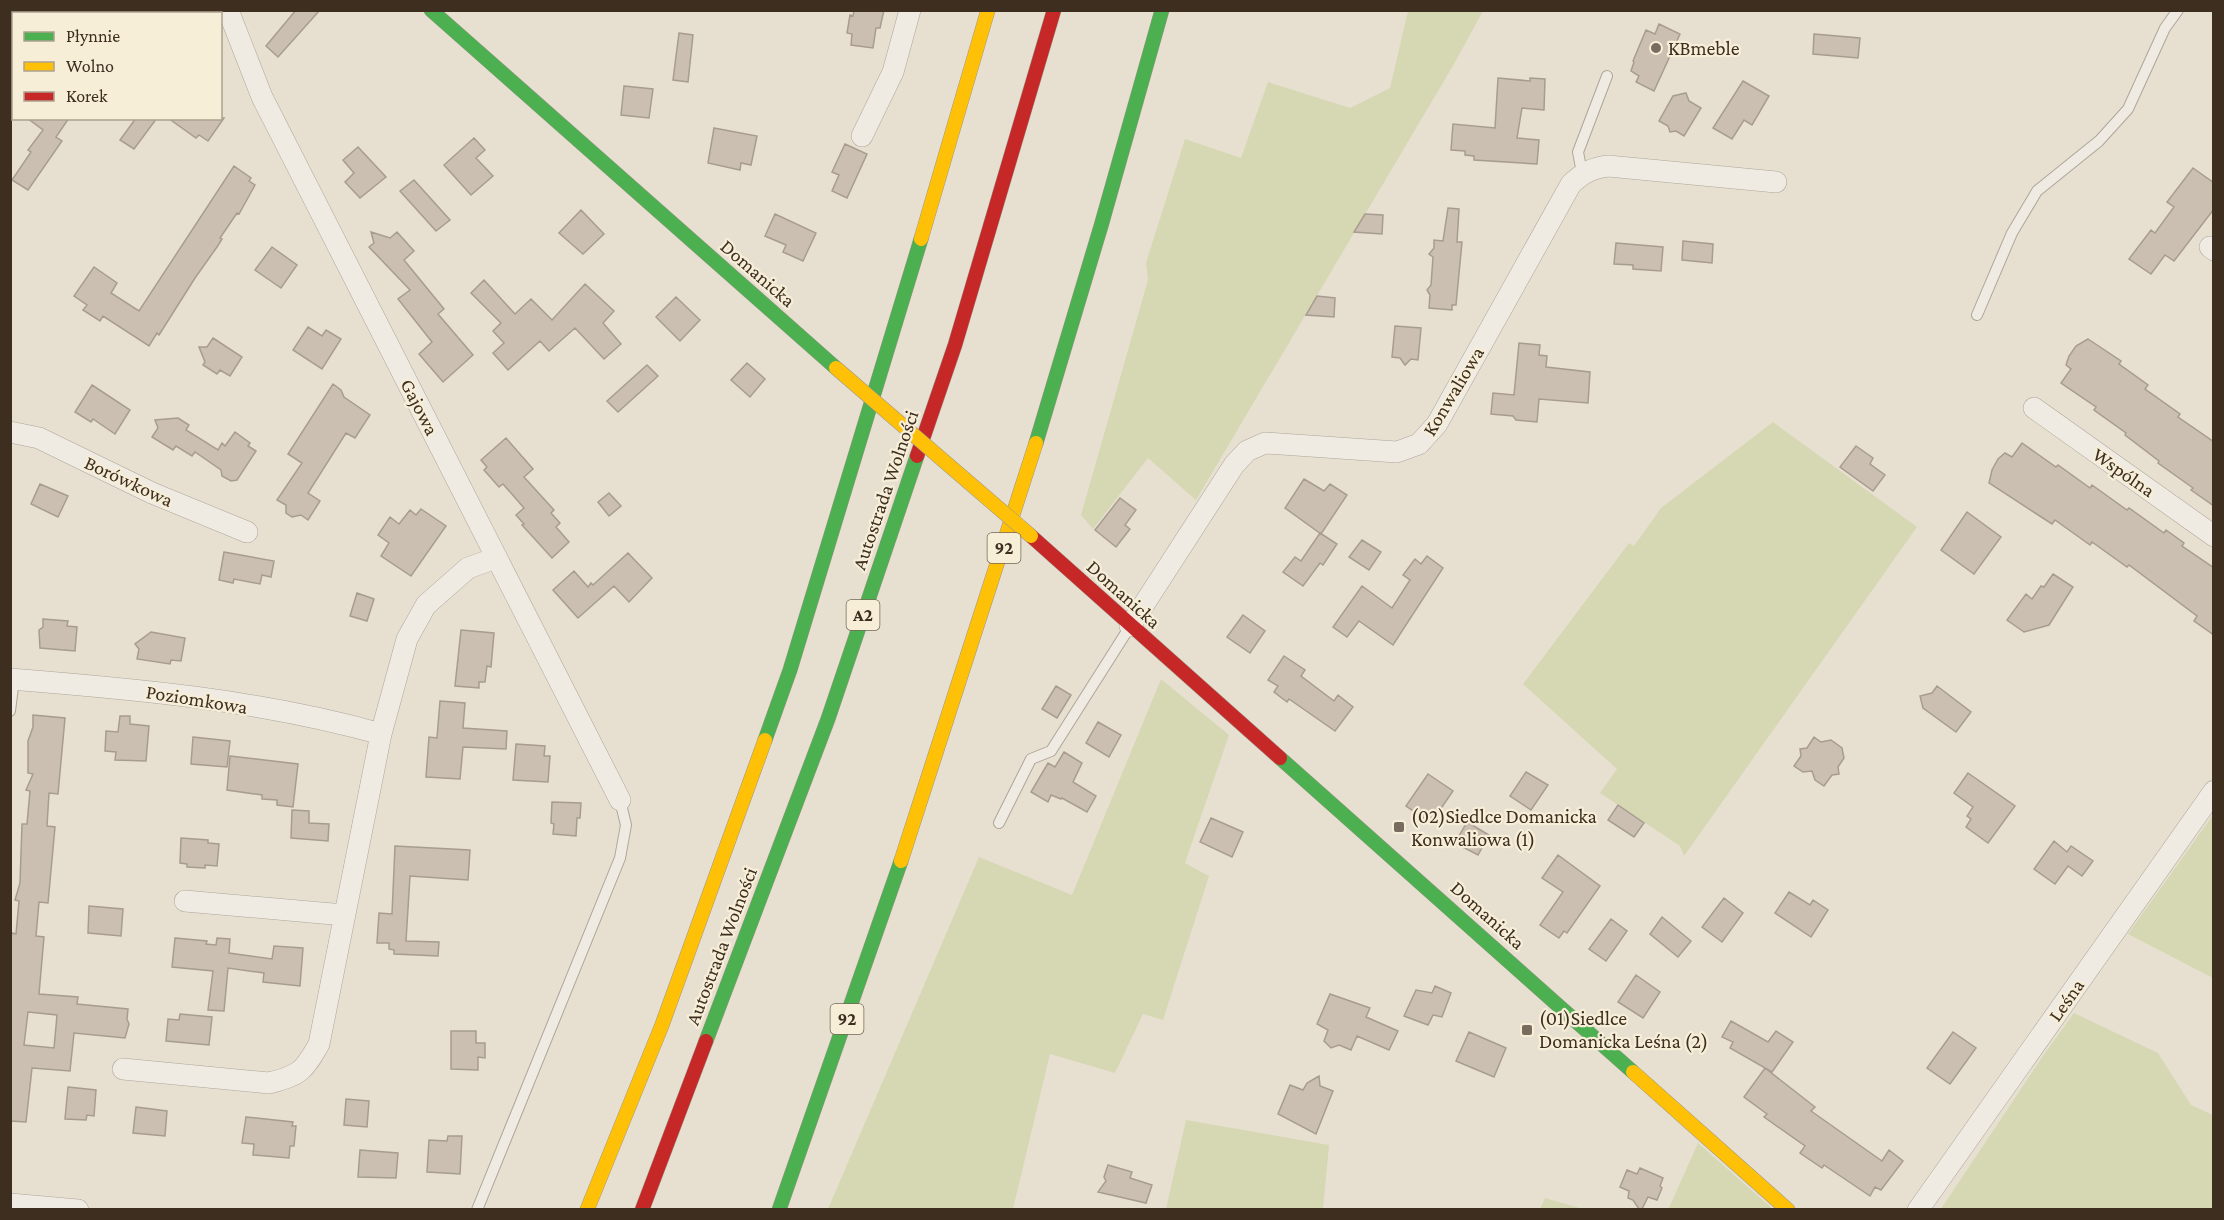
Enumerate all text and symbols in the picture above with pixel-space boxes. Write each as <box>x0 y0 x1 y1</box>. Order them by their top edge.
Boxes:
legend <box>12 12 222 120</box>
text: Płynnie <box>66 26 120 46</box>
place label: KBmeble <box>1668 37 1740 59</box>
marker: KBmeble <box>1649 41 1663 55</box>
text: Wolno <box>66 56 114 76</box>
text: Korek <box>66 86 108 106</box>
street label: Domanicka <box>716 235 800 311</box>
street label: Konwaliowa <box>1418 343 1488 439</box>
street label: Gajowa <box>396 375 444 439</box>
street label: Autostrada Wolności <box>847 408 923 572</box>
street label: Wspólna <box>2088 443 2159 502</box>
street label: Borówkowa <box>81 451 177 511</box>
road number: 92 <box>988 533 1020 563</box>
street label: Domanicka <box>1083 555 1165 633</box>
road number: A2 <box>846 600 880 630</box>
street label: Poziomkowa <box>145 680 249 718</box>
place label: (02)Siedlce Domanicka Konwaliowa (1) <box>1411 805 1597 851</box>
marker: (02)Siedlce Domanicka Konwaliowa (1) <box>1392 820 1406 834</box>
street label: Autostrada Wolności <box>681 864 761 1028</box>
street label: Domanicka <box>1447 876 1529 954</box>
street label: Leśna <box>2044 975 2088 1025</box>
road number: 92 <box>830 1004 864 1034</box>
place label: (01)Siedlce Domanicka Leśna (2) <box>1539 1007 1708 1053</box>
marker: (01)Siedlce Domanicka Leśna (2) <box>1520 1023 1534 1037</box>

